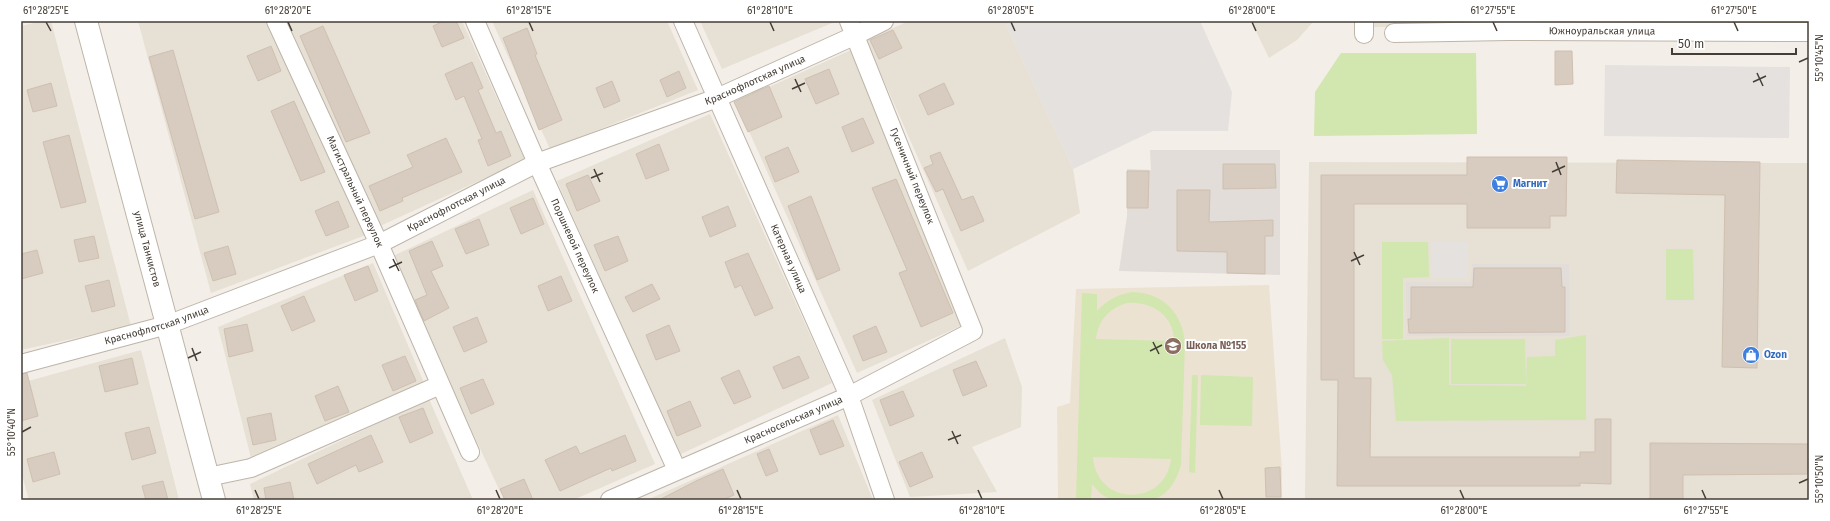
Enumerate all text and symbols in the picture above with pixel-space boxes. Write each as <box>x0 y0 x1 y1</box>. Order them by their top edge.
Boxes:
text: 61°28'25"E <box>23 5 69 17</box>
text: 61°28'20"E <box>265 5 311 17</box>
text: 61°28'15"E <box>506 5 552 17</box>
text: 61°28'10"E <box>747 5 793 17</box>
text: 61°28'05"E <box>988 5 1034 17</box>
text: 61°28'00"E <box>1228 5 1276 17</box>
text: 61°27'55"E <box>1471 5 1515 17</box>
text: 61°27'50"E <box>1711 5 1757 17</box>
street label: Южноуральская улица <box>1549 25 1655 37</box>
scale bar <box>1672 30 1796 56</box>
text: 55°10'45"N <box>1814 34 1826 82</box>
text: 50 m <box>1678 37 1704 51</box>
street label: Краснофлотская улица <box>703 53 807 108</box>
street label: Гусеничный переулок <box>887 126 937 227</box>
street label: Магистральный переулок <box>324 134 386 250</box>
street label: Краснофлотская улица <box>405 174 507 234</box>
supermarket icon: Магнит <box>1490 174 1510 194</box>
place label: Магнит <box>1513 178 1547 190</box>
street label: Поршневой переулок <box>548 197 602 296</box>
street label: улица Танкистов <box>131 210 163 289</box>
street label: Катерная улица <box>768 222 809 295</box>
street label: Краснофлотская улица <box>103 304 210 347</box>
school or university icon: Школа №155 <box>1163 336 1183 356</box>
place label: Школа №155 <box>1186 340 1247 352</box>
shop icon: Ozon <box>1741 345 1761 365</box>
place label: Ozon <box>1764 349 1787 361</box>
street label: Красносельская улица <box>742 394 844 447</box>
text: 55°10'40"N <box>6 408 18 456</box>
text: 55°10'50"N <box>1814 455 1826 503</box>
text: 61°28'25"E <box>236 505 282 517</box>
text: 61°28'20"E <box>477 505 523 517</box>
text: 61°28'15"E <box>718 505 764 517</box>
text: 61°28'10"E <box>959 505 1005 517</box>
text: 61°28'05"E <box>1200 505 1246 517</box>
text: 61°28'00"E <box>1440 505 1488 517</box>
text: 61°27'55"E <box>1684 505 1728 517</box>

